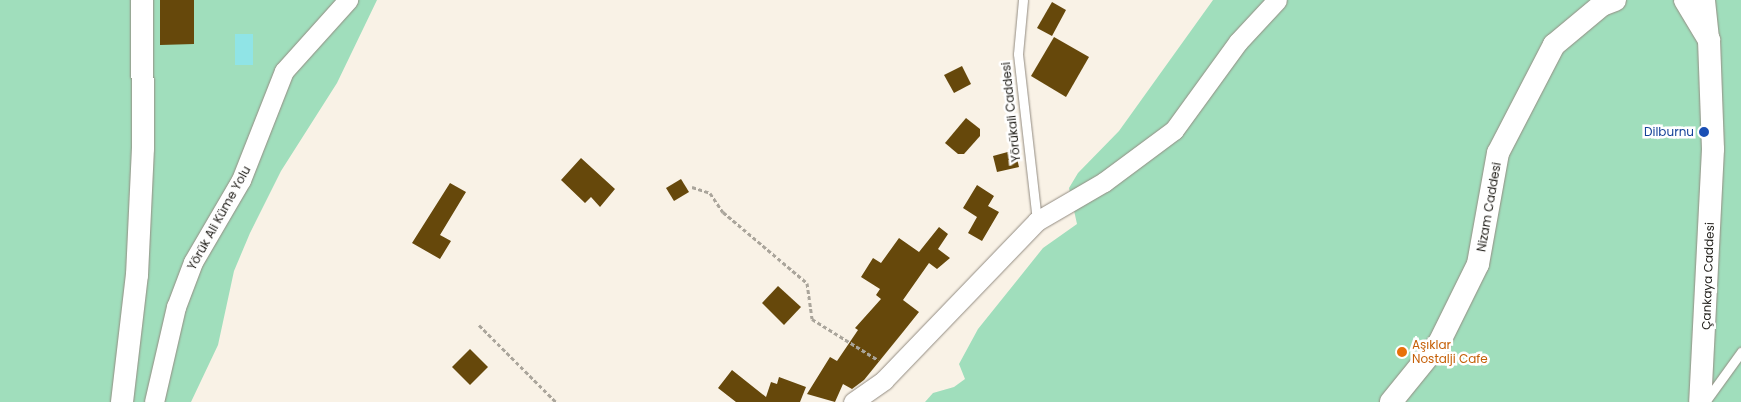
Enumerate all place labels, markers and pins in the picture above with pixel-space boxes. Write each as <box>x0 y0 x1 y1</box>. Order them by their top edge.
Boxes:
place label: Dilburnu <box>1644 125 1694 139</box>
marker: Dilburnu <box>1698 126 1710 138</box>
place label: Aşıklar Nostalji Cafe <box>1412 338 1488 366</box>
marker: Aşıklar Nostalji Cafe <box>1396 346 1408 358</box>

